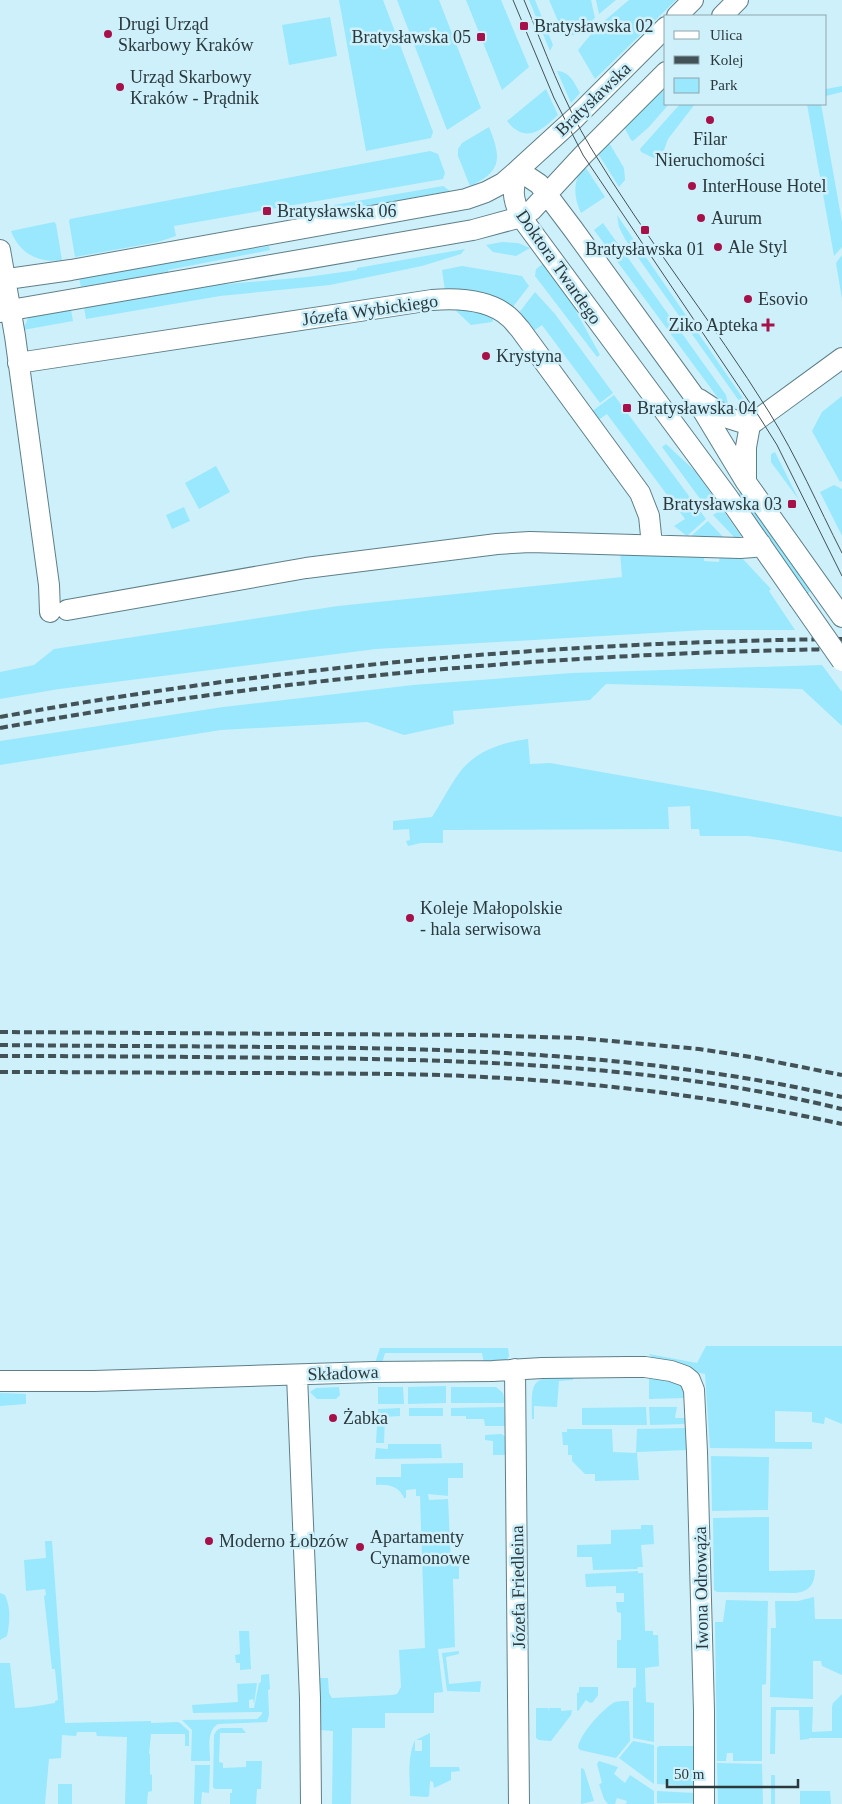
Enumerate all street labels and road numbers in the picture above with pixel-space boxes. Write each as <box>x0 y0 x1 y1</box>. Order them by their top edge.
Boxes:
street label: Bratysławska <box>551 58 635 140</box>
street label: Doktora Twardego <box>512 206 606 328</box>
street label: Józefa Wybickiego <box>301 291 439 329</box>
street label: Składowa <box>307 1362 379 1384</box>
street label: Józefa Friedleina <box>507 1525 529 1649</box>
street label: Iwona Odrowąża <box>690 1526 712 1650</box>

